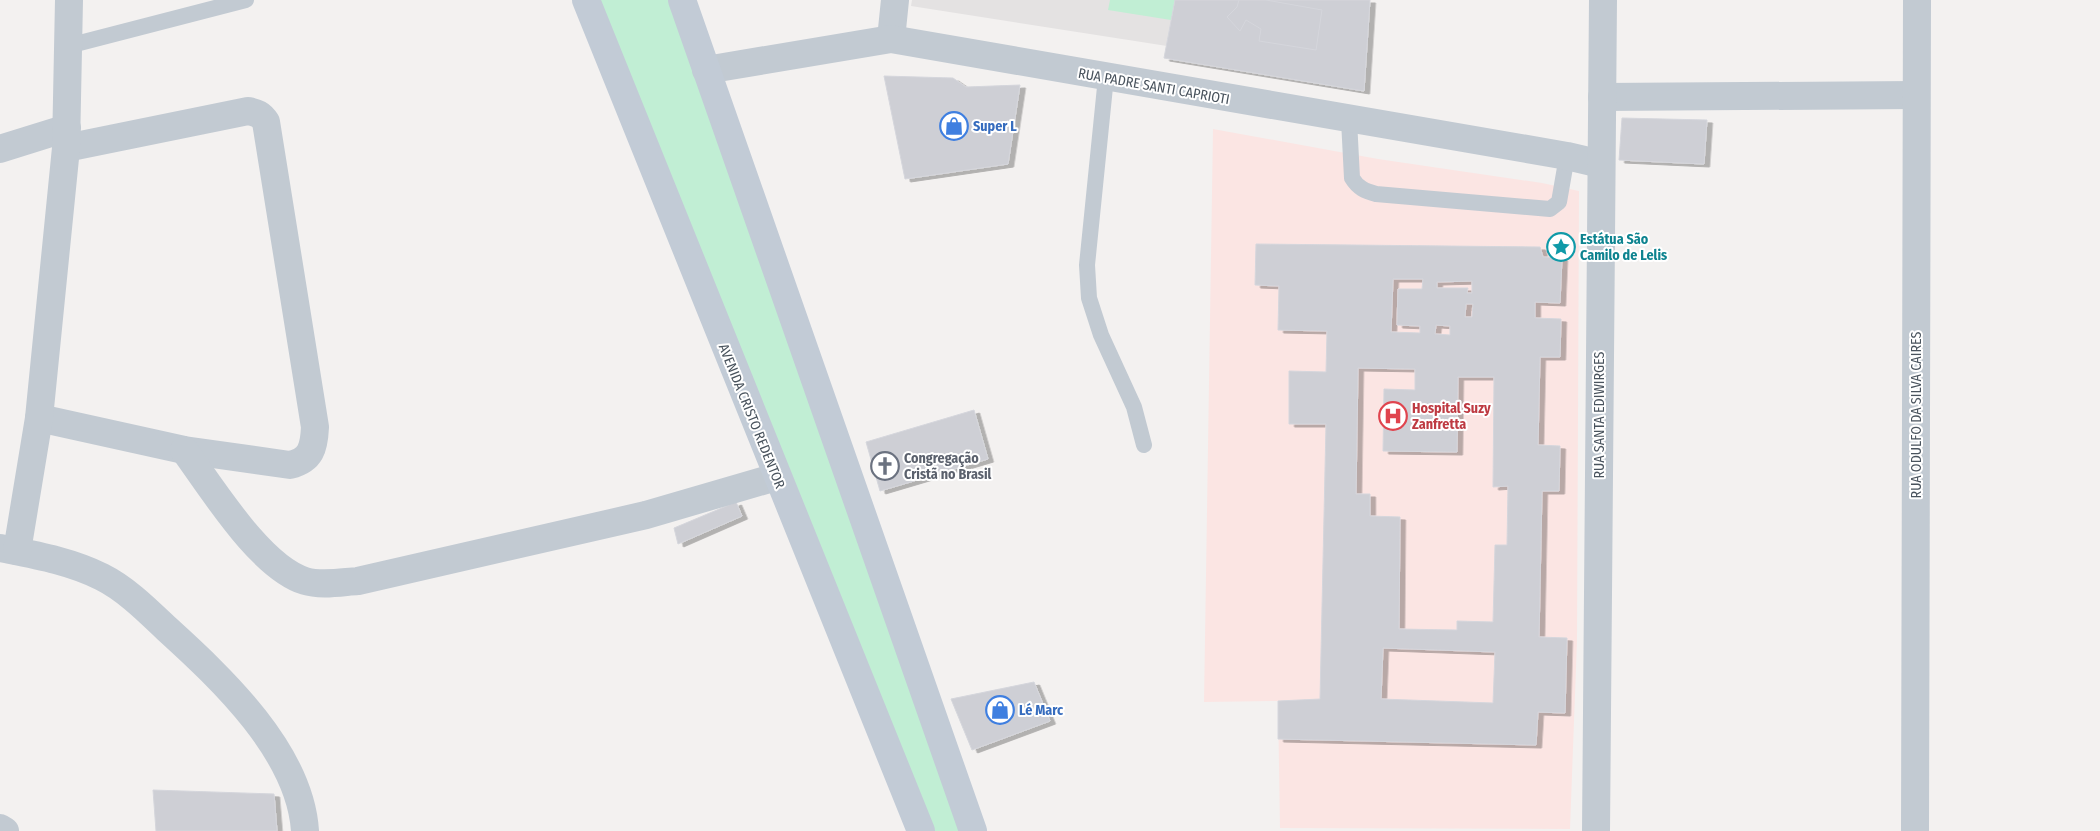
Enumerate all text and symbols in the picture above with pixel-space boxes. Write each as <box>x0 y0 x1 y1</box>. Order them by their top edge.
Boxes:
street label: RUA PADRE SANTI CAPRIOTI <box>1077 65 1231 108</box>
shop icon: Super L <box>939 111 969 141</box>
place label: Super L <box>973 118 1017 135</box>
place label: Estátua São Camilo de Lelis <box>1580 231 1667 264</box>
place icon: Estátua São Camilo de Lelis <box>1546 232 1576 262</box>
street label: RUA ODULFO DA SILVA CAIRES <box>1908 332 1925 498</box>
street label: AVENIDA CRISTO REDENTOR <box>715 341 789 491</box>
street label: RUA SANTA EDIWIRGES <box>1591 352 1608 478</box>
place label: Hospital Suzy Zanfretta <box>1412 400 1491 433</box>
hospital icon: Hospital Suzy Zanfretta <box>1378 401 1408 431</box>
place label: Congregação Cristã no Brasil <box>904 450 992 483</box>
church icon: Congregação Cristã no Brasil <box>870 451 900 481</box>
shop icon: Lé Marc <box>985 695 1015 725</box>
place label: Lé Marc <box>1019 702 1064 719</box>

